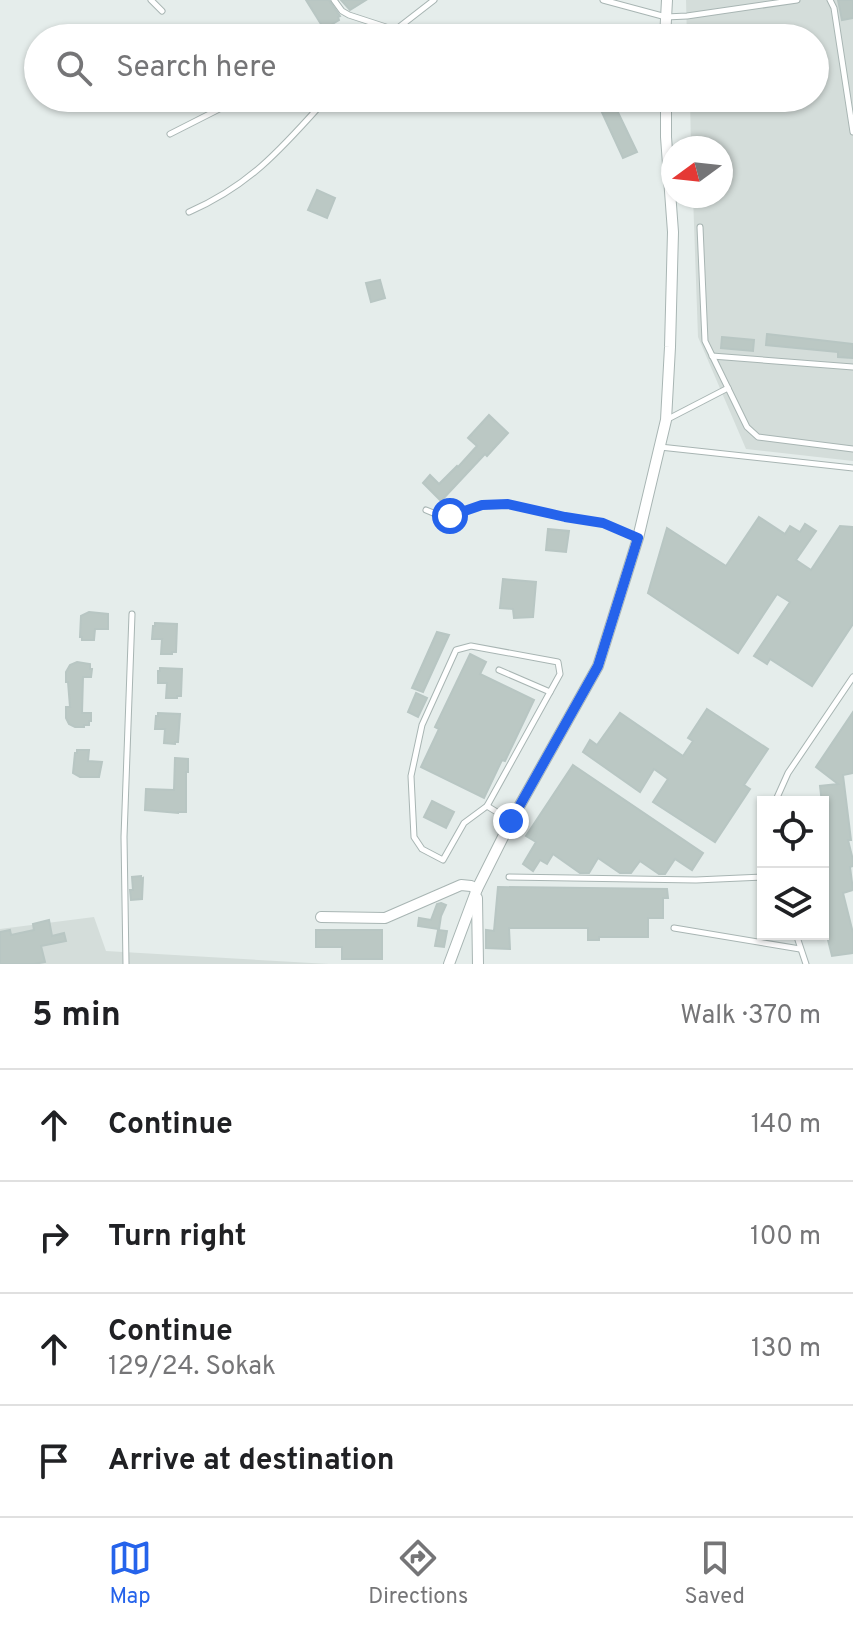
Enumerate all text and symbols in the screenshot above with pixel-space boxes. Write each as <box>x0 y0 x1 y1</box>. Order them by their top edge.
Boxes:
search box <box>24 24 829 112</box>
icon: search <box>52 46 96 90</box>
text: Search here <box>116 50 276 87</box>
north arrow <box>661 136 733 208</box>
route start <box>432 498 468 534</box>
map controls <box>757 796 829 940</box>
button: locate <box>757 796 829 868</box>
route end <box>493 803 529 839</box>
button: layers <box>757 868 829 940</box>
text: 5 min <box>32 995 121 1038</box>
text: Walk · 370 m <box>680 1000 821 1033</box>
icon: ahead <box>32 1103 76 1147</box>
text: Continue <box>108 1107 233 1144</box>
text: 140 m <box>751 1109 821 1142</box>
icon: right <box>32 1215 76 1259</box>
text: Turn right <box>108 1219 246 1256</box>
text: 100 m <box>750 1221 821 1254</box>
text: Continue <box>108 1314 233 1351</box>
icon: ahead <box>32 1327 76 1371</box>
text: 130 m <box>751 1333 821 1366</box>
text: 129/24. Sokak <box>108 1351 276 1384</box>
icon: arrive <box>32 1439 76 1483</box>
text: Arrive at destination <box>108 1443 394 1480</box>
tab: Map <box>108 1536 152 1611</box>
tab: Directions <box>368 1536 468 1611</box>
tab: Saved <box>684 1536 745 1611</box>

